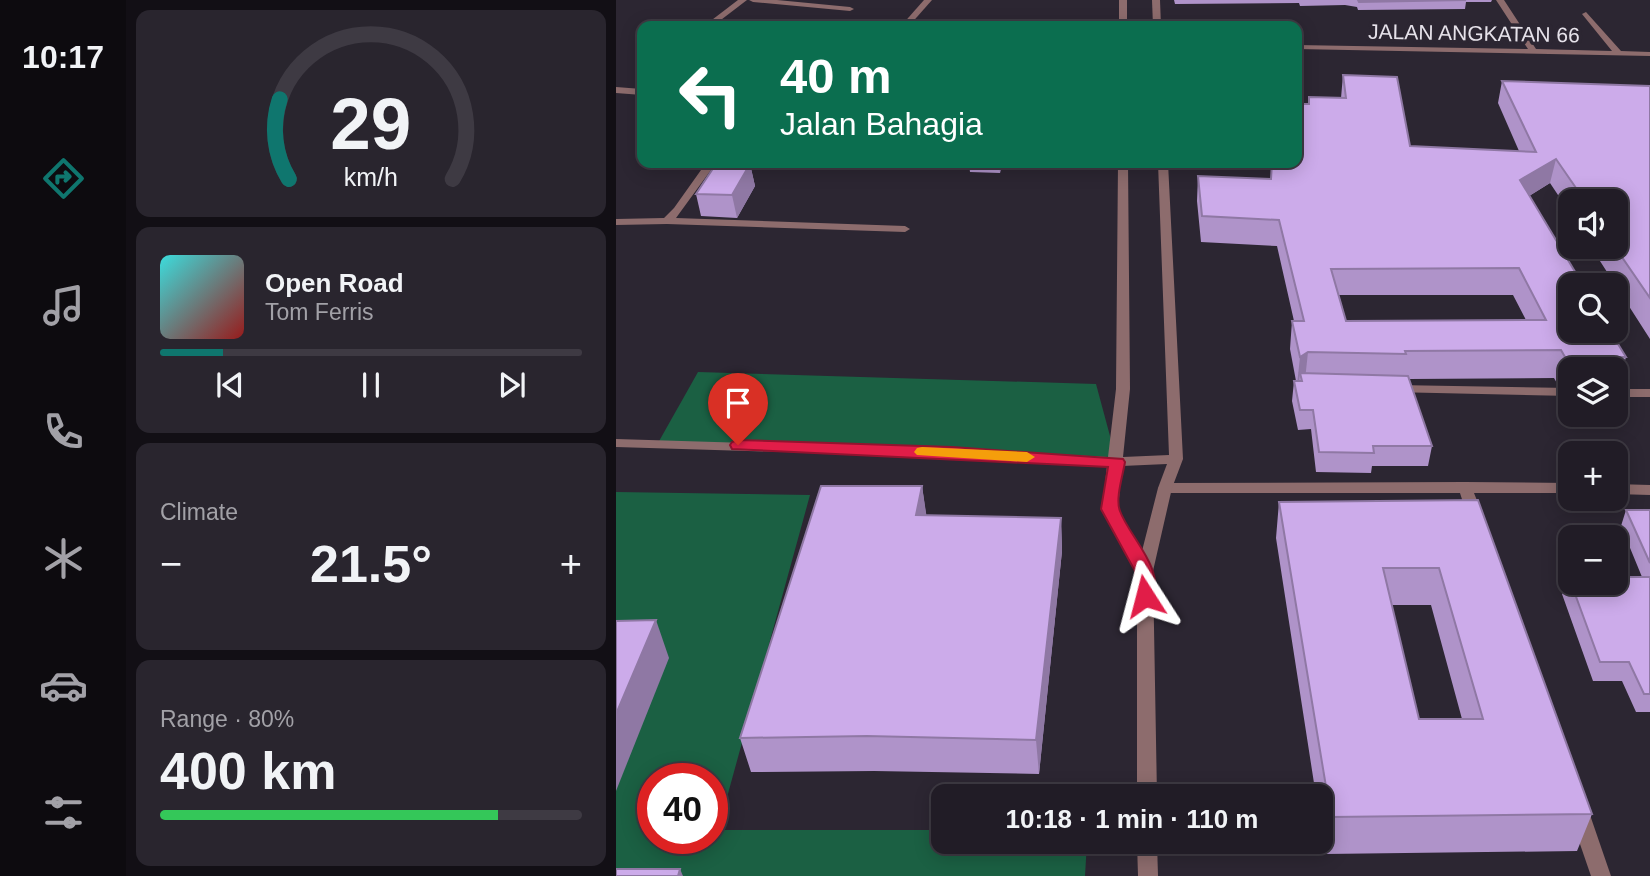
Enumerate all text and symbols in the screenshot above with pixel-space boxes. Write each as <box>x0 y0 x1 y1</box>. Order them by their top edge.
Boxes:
street label: JALAN ANGKATAN 66 <box>1368 20 1580 46</box>
text: 10:17 <box>22 39 104 75</box>
icon: left <box>665 49 756 140</box>
text: 40 m <box>780 49 892 103</box>
text: 29 <box>331 84 411 165</box>
text: Jalan Bahagia <box>780 106 983 142</box>
icon: directions <box>39 154 88 203</box>
text: km/h <box>344 163 398 191</box>
map controls <box>1558 189 1628 595</box>
button: sound <box>1558 189 1628 259</box>
text: Open Road <box>265 268 404 298</box>
button: search <box>1558 273 1628 343</box>
icon: music <box>39 281 88 330</box>
text: Tom Ferris <box>265 299 374 325</box>
button: layers <box>1558 357 1628 427</box>
icon: previous <box>211 366 249 404</box>
icon: pause <box>352 366 390 404</box>
icon: next <box>493 366 531 404</box>
pin <box>708 373 768 445</box>
icon: arrive <box>719 384 757 422</box>
icon: phone <box>39 407 88 456</box>
button: + <box>1558 441 1628 511</box>
text: Climate <box>160 499 238 525</box>
button: − <box>1558 525 1628 595</box>
icon: climate <box>39 534 88 583</box>
text: 21.5° <box>310 535 432 593</box>
text: − <box>160 543 182 585</box>
text: + <box>560 543 582 585</box>
position arrow <box>1108 559 1182 633</box>
icon: car <box>39 661 88 710</box>
text: Range · 80% <box>160 706 294 732</box>
text: 400 km <box>160 742 336 800</box>
speed limit sign: 40 <box>637 763 728 854</box>
icon: filters <box>39 788 88 837</box>
text: 10:18 · 1 min · 110 m <box>1006 804 1258 834</box>

